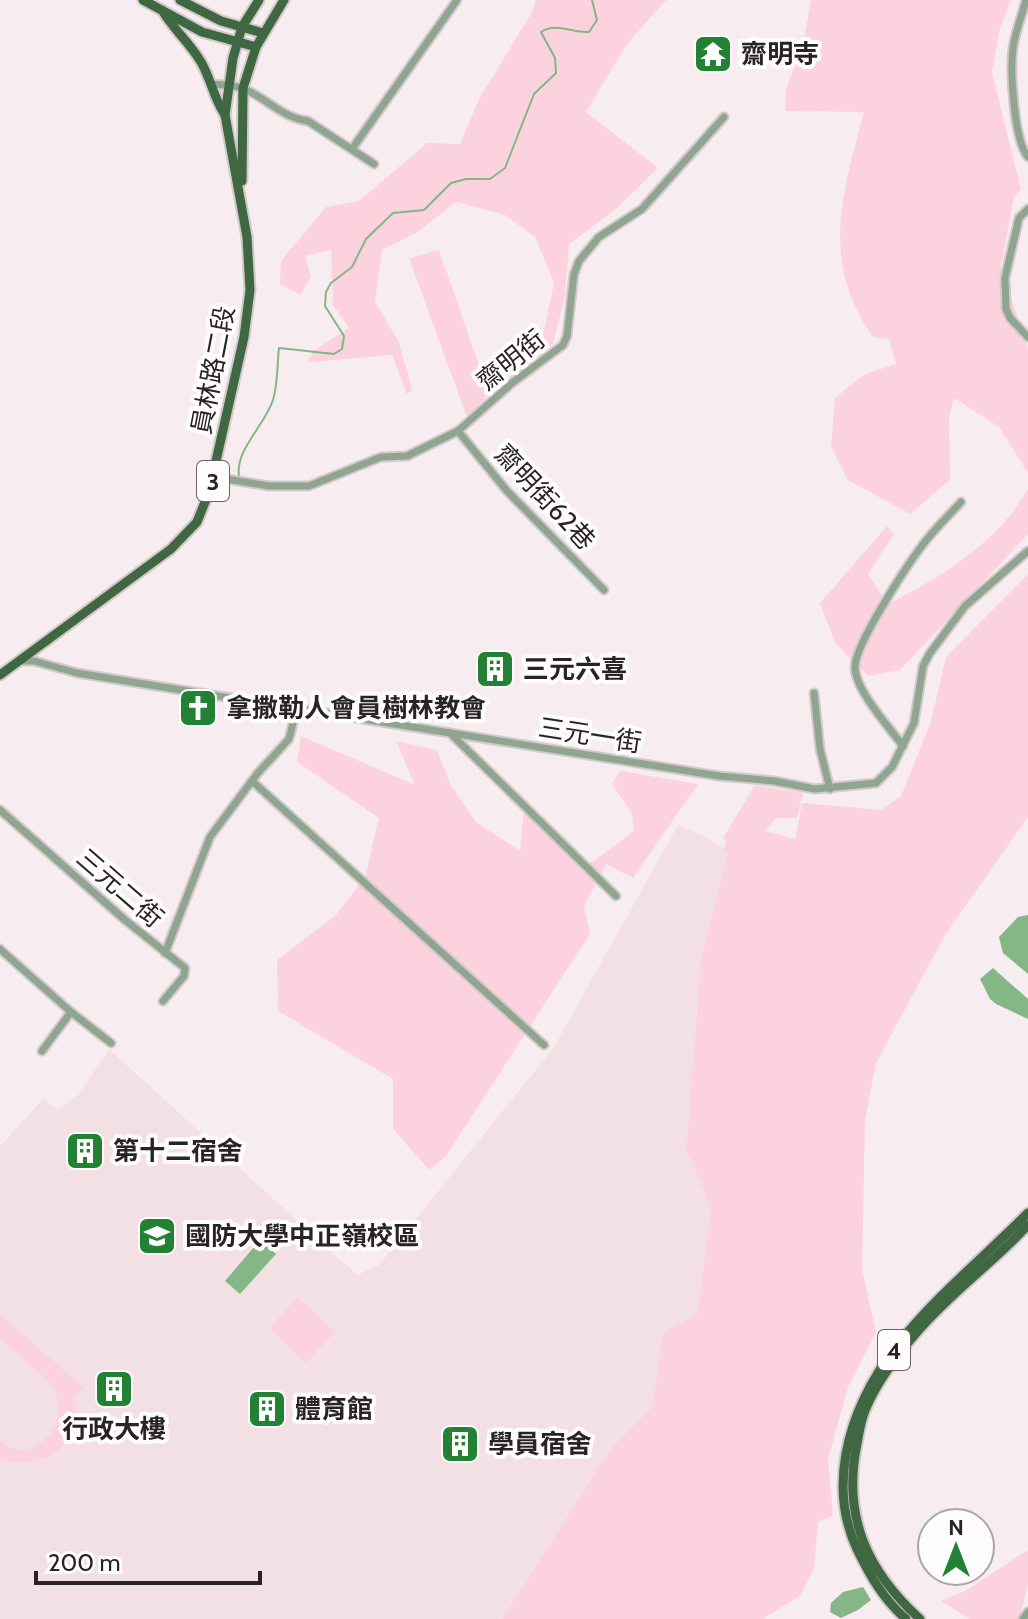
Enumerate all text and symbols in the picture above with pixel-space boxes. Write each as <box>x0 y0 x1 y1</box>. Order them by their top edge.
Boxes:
temple icon: 齋明寺 <box>692 33 734 75</box>
place label: 齋明寺 <box>741 38 819 70</box>
street label: 員林路二段 <box>185 303 241 437</box>
street label: 齋明街 <box>471 323 551 397</box>
street label: 齋明街62巷 <box>488 438 602 556</box>
road number: 3 <box>197 461 229 501</box>
building icon: 三元六喜 <box>474 648 516 690</box>
place label: 三元六喜 <box>523 653 627 685</box>
church icon: 拿撒勒人會員樹林教會 <box>177 687 219 729</box>
place label: 拿撒勒人會員樹林教會 <box>226 692 486 724</box>
street label: 三元一街 <box>536 711 644 759</box>
street label: 三元二街 <box>70 842 170 934</box>
building icon: 第十二宿舍 <box>64 1130 106 1172</box>
place label: 第十二宿舍 <box>113 1135 243 1167</box>
school or university icon: 國防大學中正嶺校區 <box>136 1215 178 1257</box>
place label: 國防大學中正嶺校區 <box>185 1220 419 1252</box>
road number: 4 <box>878 1330 910 1370</box>
building icon: 行政大樓 <box>93 1368 135 1410</box>
building icon: 體育館 <box>246 1388 288 1430</box>
place label: 體育館 <box>295 1393 373 1425</box>
place label: 行政大樓 <box>62 1413 166 1445</box>
building icon: 學員宿舍 <box>439 1423 481 1465</box>
place label: 學員宿舍 <box>488 1428 592 1460</box>
north arrow <box>916 1507 996 1587</box>
text: N <box>948 1514 964 1541</box>
scale bar <box>36 1535 260 1585</box>
text: 200 m <box>48 1548 121 1577</box>

